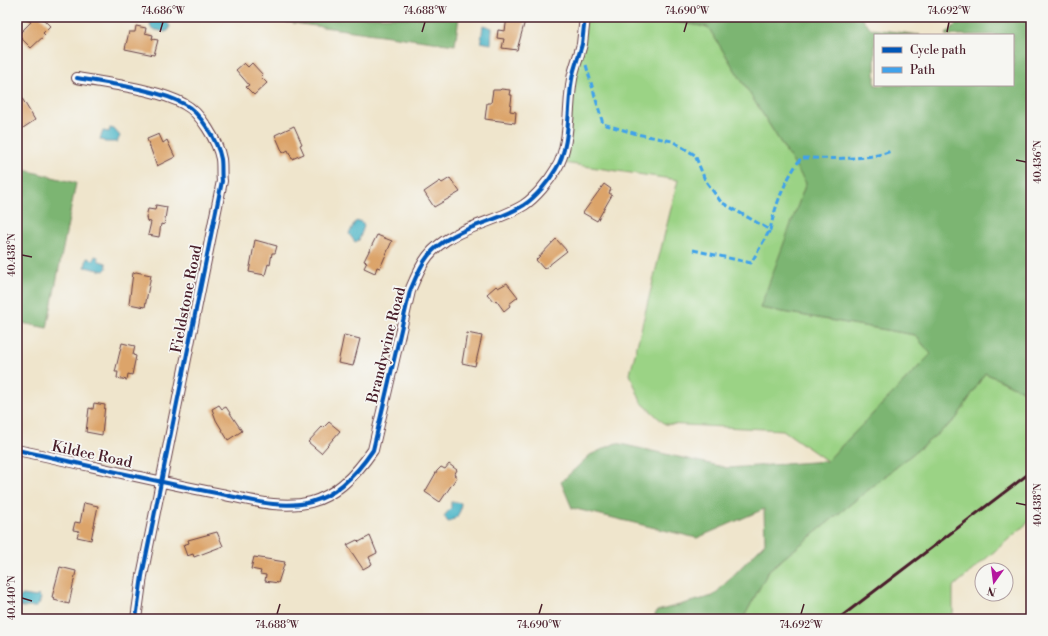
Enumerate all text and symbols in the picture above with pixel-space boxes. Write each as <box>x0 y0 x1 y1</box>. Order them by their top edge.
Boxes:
text: 74.686°W <box>141 5 186 17</box>
text: 74.688°W <box>403 5 448 17</box>
text: 74.690°W <box>665 5 710 17</box>
text: 74.692°W <box>927 5 972 17</box>
legend <box>874 34 1014 86</box>
text: Cycle path <box>910 43 966 58</box>
text: Path <box>910 63 935 78</box>
text: 40.436°N <box>1032 140 1044 184</box>
text: 40.438°N <box>6 233 18 277</box>
street label: Fieldstone Road <box>167 243 206 355</box>
street label: Brandywine Road <box>363 285 410 406</box>
street label: Kildee Road <box>50 437 134 472</box>
text: 40.438°N <box>1032 483 1044 527</box>
north arrow <box>974 562 1014 602</box>
text: 40.440°N <box>6 575 18 620</box>
text: N <box>986 583 998 599</box>
text: 74.688°W <box>255 619 300 631</box>
text: 74.690°W <box>517 619 562 631</box>
text: 74.692°W <box>779 619 824 631</box>

